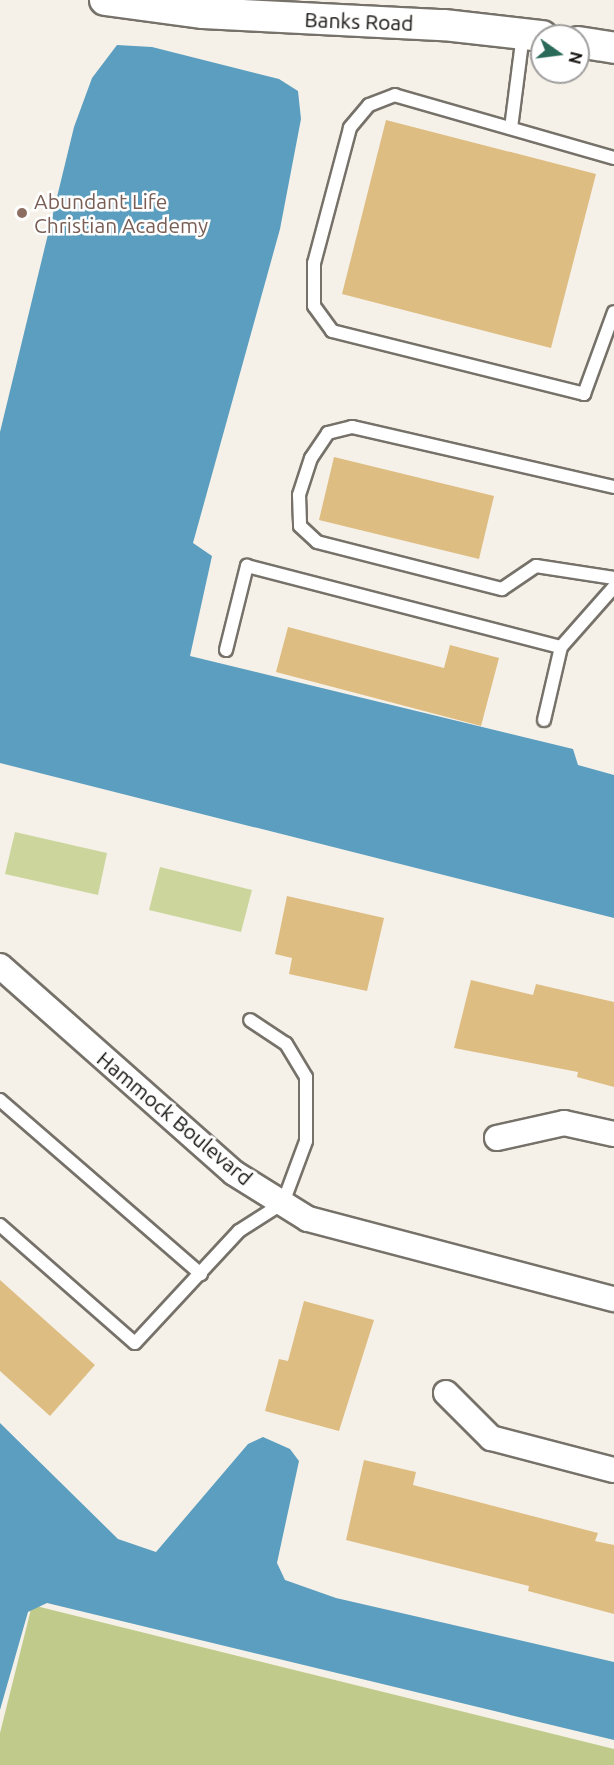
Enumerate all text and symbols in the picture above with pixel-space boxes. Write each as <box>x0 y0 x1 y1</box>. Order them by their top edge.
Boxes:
street label: Banks Road <box>304 7 414 35</box>
north arrow <box>530 24 590 84</box>
text: N <box>565 50 586 66</box>
place label: Abundant Life Christian Academy <box>34 188 208 238</box>
marker: Abundant Life Christian Academy <box>15 206 29 220</box>
street label: Hammock Boulevard <box>92 1046 258 1190</box>

